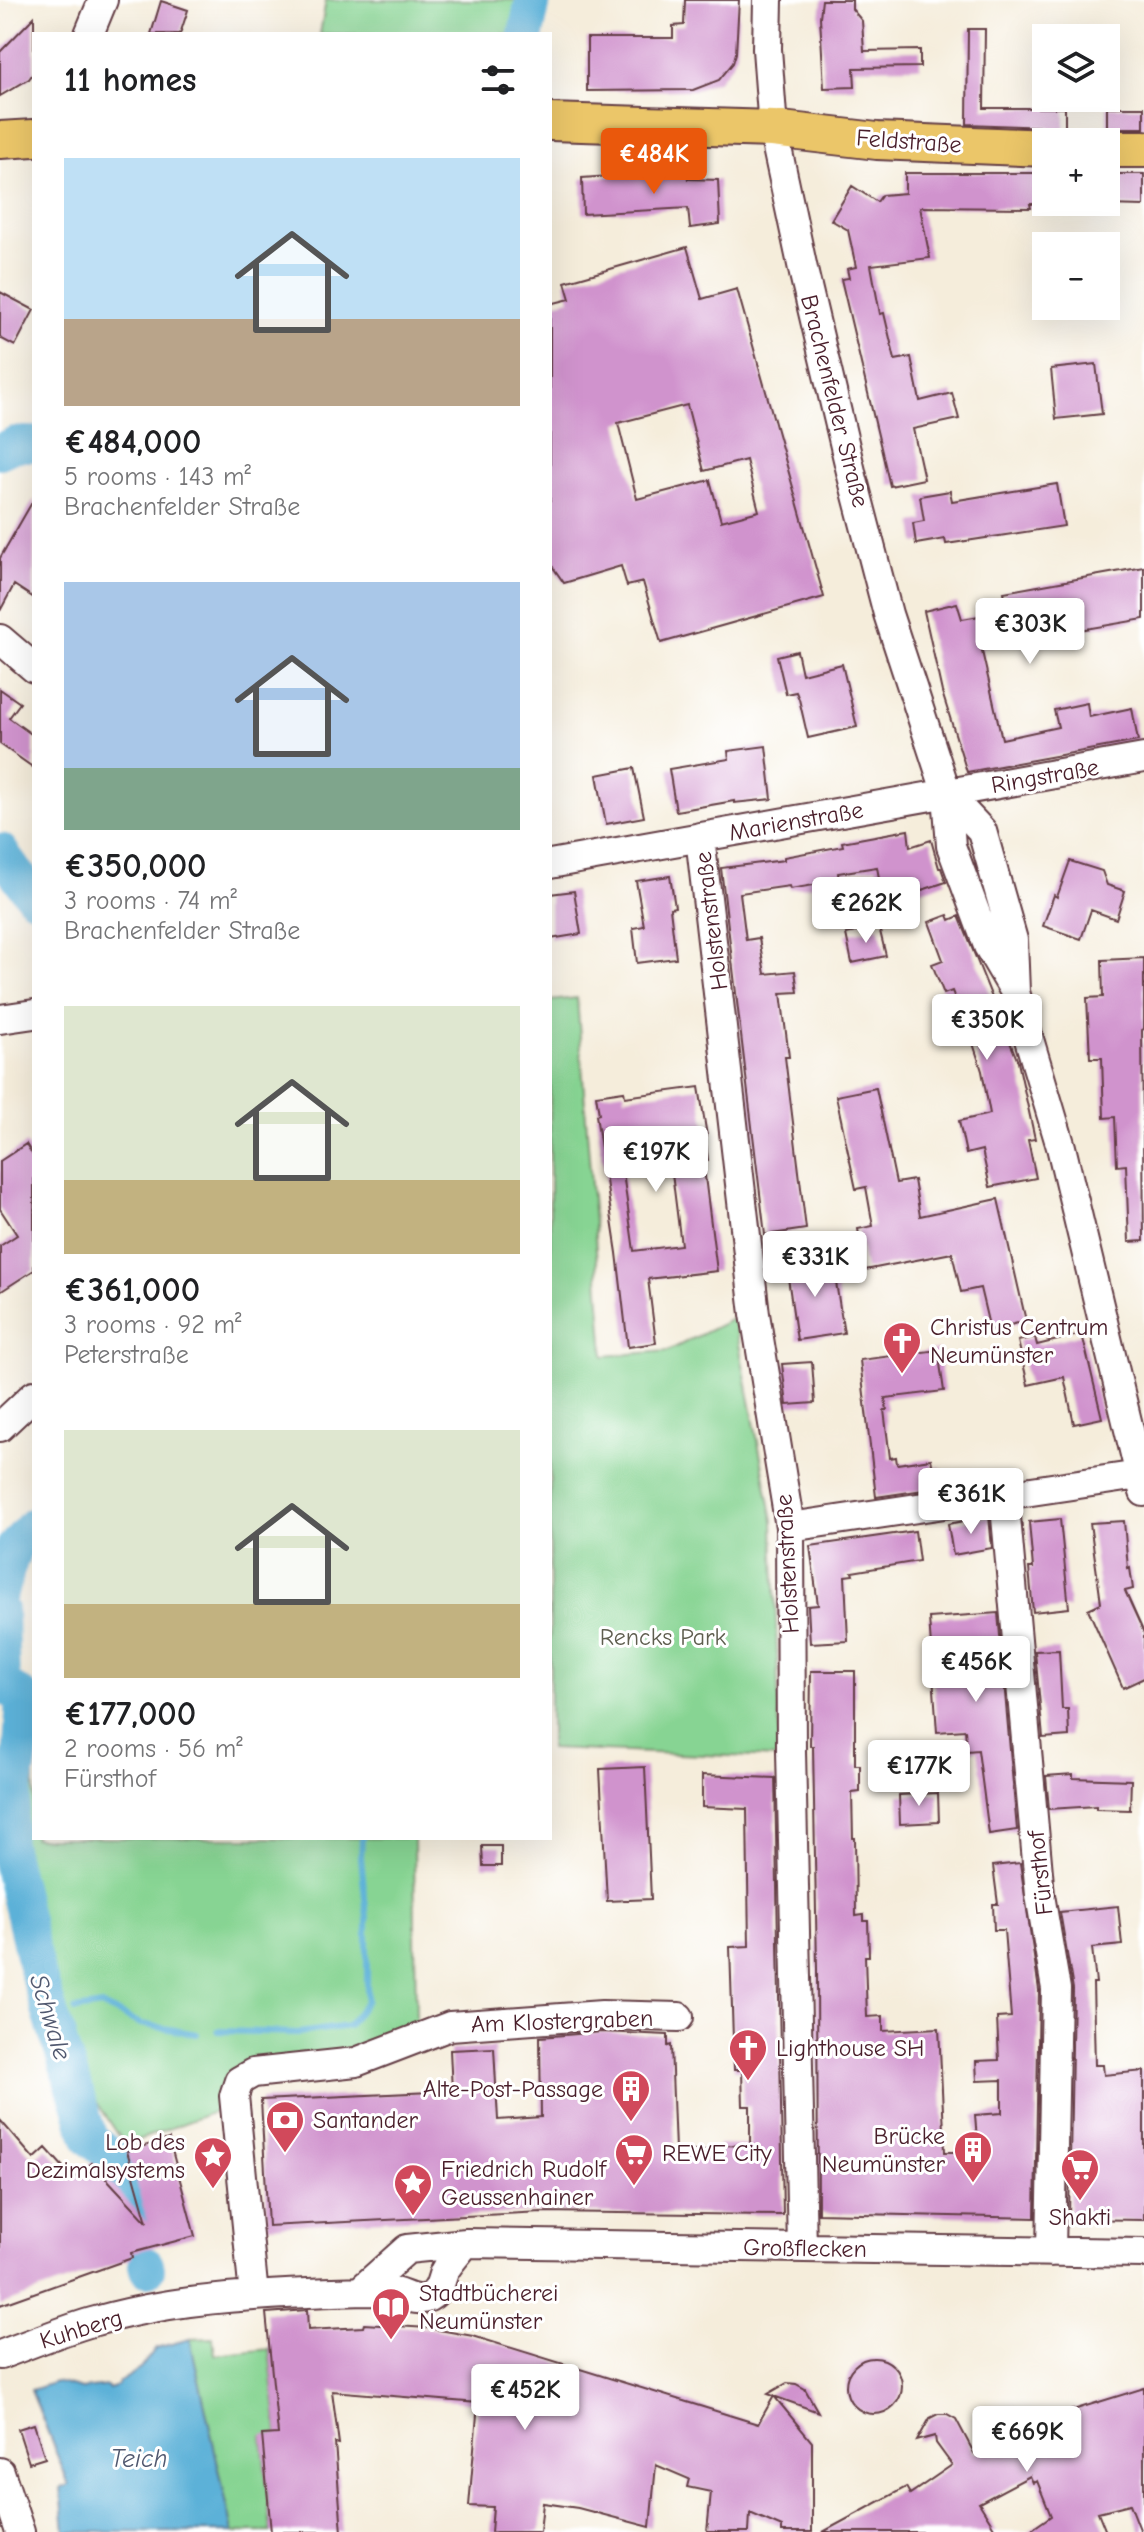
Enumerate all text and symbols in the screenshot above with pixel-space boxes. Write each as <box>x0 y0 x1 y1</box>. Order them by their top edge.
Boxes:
map controls <box>1032 24 1120 320</box>
button: layers <box>1032 24 1120 112</box>
icon: filters <box>476 58 520 102</box>
text: 11 homes <box>64 60 197 100</box>
street label: Feldstraße <box>855 123 963 159</box>
pin: €484K <box>598 128 710 196</box>
button: + <box>1032 128 1120 216</box>
text: €484K <box>619 139 689 169</box>
icon: home <box>220 210 364 354</box>
button: − <box>1032 232 1120 320</box>
street label: Brachenfelder Straße <box>795 292 875 510</box>
text: €484,000 <box>64 422 202 462</box>
text: 5 rooms · 143 m² <box>64 462 251 492</box>
text: Brachenfelder Straße <box>64 492 300 522</box>
pin: €303K <box>974 598 1086 666</box>
text: €303K <box>993 609 1067 639</box>
icon: home <box>220 634 364 778</box>
street label: Ringstraße <box>989 753 1101 799</box>
street label: Marienstraße <box>727 795 865 847</box>
text: €350,000 <box>64 846 207 886</box>
street label: Holstenstraße <box>689 850 733 992</box>
pin: €262K <box>810 877 922 945</box>
text: 3 rooms · 74 m² <box>64 886 237 916</box>
text: €262K <box>830 888 902 918</box>
text: Brachenfelder Straße <box>64 916 300 946</box>
pin: €350K <box>931 994 1043 1062</box>
text: €350K <box>950 1005 1024 1035</box>
icon: home <box>220 1058 364 1202</box>
pin: €197K <box>600 1126 712 1194</box>
text: €197K <box>622 1137 690 1167</box>
pin: €331K <box>759 1231 871 1299</box>
text: €331K <box>781 1242 849 1272</box>
text: €361,000 <box>64 1270 200 1310</box>
text: 3 rooms · 92 m² <box>64 1310 242 1340</box>
place label: Christus Centrum Neumünster <box>930 1313 1108 1369</box>
church icon: Christus Centrum Neumünster <box>881 1320 923 1375</box>
text: Peterstraße <box>64 1340 189 1370</box>
pin: €361K <box>915 1468 1027 1536</box>
text: €361K <box>936 1479 1006 1509</box>
icon: home <box>220 1482 364 1626</box>
street label: Holstenstraße <box>769 1494 805 1634</box>
park label: Rencks Park <box>600 1623 727 1651</box>
pin: €456K <box>920 1636 1032 1704</box>
text: €456K <box>940 1647 1012 1677</box>
text: €177,000 <box>64 1694 196 1734</box>
text: 2 rooms · 56 m² <box>64 1734 243 1764</box>
pin: €177K <box>863 1740 975 1808</box>
text: €177K <box>886 1751 952 1781</box>
text: Fürsthof <box>64 1764 156 1794</box>
street label: Fürsthof <box>1022 1828 1058 1917</box>
water label: Schwale <box>23 1971 77 2064</box>
street label: Am Klostergraben <box>470 2004 654 2038</box>
church icon: Lighthouse SH <box>727 2027 769 2082</box>
place label: Lighthouse SH <box>776 2034 924 2062</box>
building icon: Alte-Post-Passage <box>610 2068 652 2123</box>
place label: Alte-Post-Passage <box>423 2075 603 2103</box>
bank icon: Santander <box>264 2099 306 2154</box>
place label: Santander <box>313 2106 418 2134</box>
place label: Brücke Neumünster <box>822 2122 945 2178</box>
place label: Lob des Dezimalsystems <box>26 2128 185 2184</box>
building icon: Brücke Neumünster <box>952 2129 994 2184</box>
supermarket icon: REWE City <box>613 2132 655 2187</box>
place icon: Lob des Dezimalsystems <box>192 2135 234 2190</box>
place label: REWE City <box>662 2139 772 2167</box>
supermarket icon: Shakti <box>1059 2147 1101 2202</box>
place label: Friedrich Rudolf Geussenhainer <box>441 2155 607 2211</box>
place icon: Friedrich Rudolf Geussenhainer <box>392 2162 434 2217</box>
place label: Shakti <box>1049 2203 1111 2231</box>
street label: Großflecken <box>743 2233 867 2263</box>
place label: Stadtbücherei Neumünster <box>419 2279 559 2335</box>
library icon: Stadtbücherei Neumünster <box>370 2286 412 2341</box>
street label: Kuhberg <box>36 2303 126 2355</box>
pin: €452K <box>469 2364 581 2432</box>
text: €452K <box>489 2375 561 2405</box>
pin: €669K <box>971 2406 1083 2474</box>
text: €669K <box>990 2417 1064 2447</box>
water label: Teich <box>111 2444 167 2474</box>

